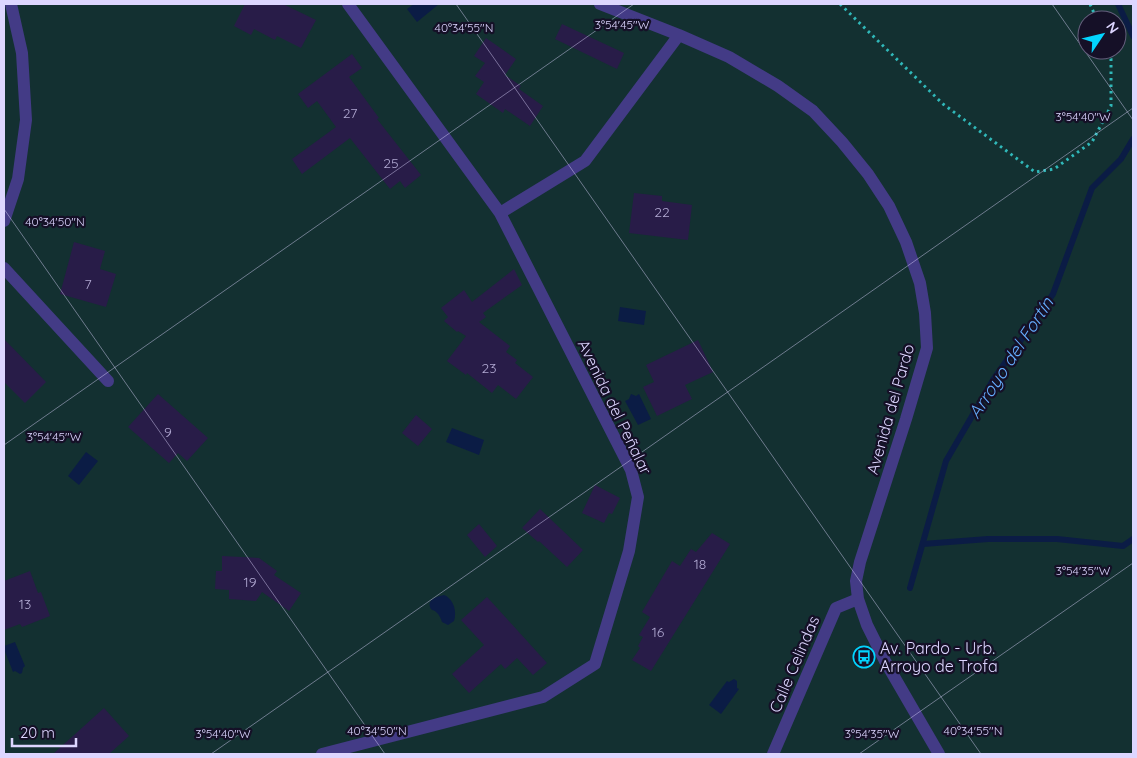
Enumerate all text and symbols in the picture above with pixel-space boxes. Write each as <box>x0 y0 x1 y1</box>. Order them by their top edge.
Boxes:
north arrow <box>1077 10 1127 60</box>
text: 3°54'45"W <box>595 17 650 32</box>
text: N <box>1102 18 1123 37</box>
text: 40°34'55"N <box>435 20 493 35</box>
house number: 27 <box>343 104 357 122</box>
text: 3°54'40"W <box>1055 109 1111 124</box>
house number: 25 <box>383 154 399 172</box>
house number: 22 <box>654 203 670 221</box>
text: 40°34'50"N <box>25 214 85 229</box>
house number: 7 <box>84 275 92 293</box>
water label: Arroyo del Fortín <box>963 292 1059 423</box>
street label: Avenida del Peñalar <box>574 336 656 478</box>
street label: Avenida del Pardo <box>862 341 918 477</box>
house number: 23 <box>481 359 497 377</box>
house number: 9 <box>164 423 172 441</box>
text: 3°54'45"W <box>27 429 82 444</box>
house number: 18 <box>694 555 706 573</box>
text: 3°54'35"W <box>1056 563 1111 578</box>
house number: 19 <box>244 573 257 591</box>
house number: 13 <box>19 595 31 613</box>
street label: Calle Celindas <box>765 612 823 716</box>
house number: 16 <box>652 623 665 641</box>
place label: Av. Pardo - Urb. Arroyo de Trofa <box>880 638 998 676</box>
bus stop icon: Av. Pardo - Urb. Arroyo de Trofa <box>852 645 876 669</box>
scale bar <box>12 716 76 748</box>
text: 20 m <box>20 723 55 742</box>
text: 40°34'50"N <box>347 723 407 738</box>
text: 40°34'55"N <box>944 723 1002 738</box>
text: 3°54'40"W <box>195 726 251 741</box>
text: 3°54'35"W <box>845 726 900 741</box>

